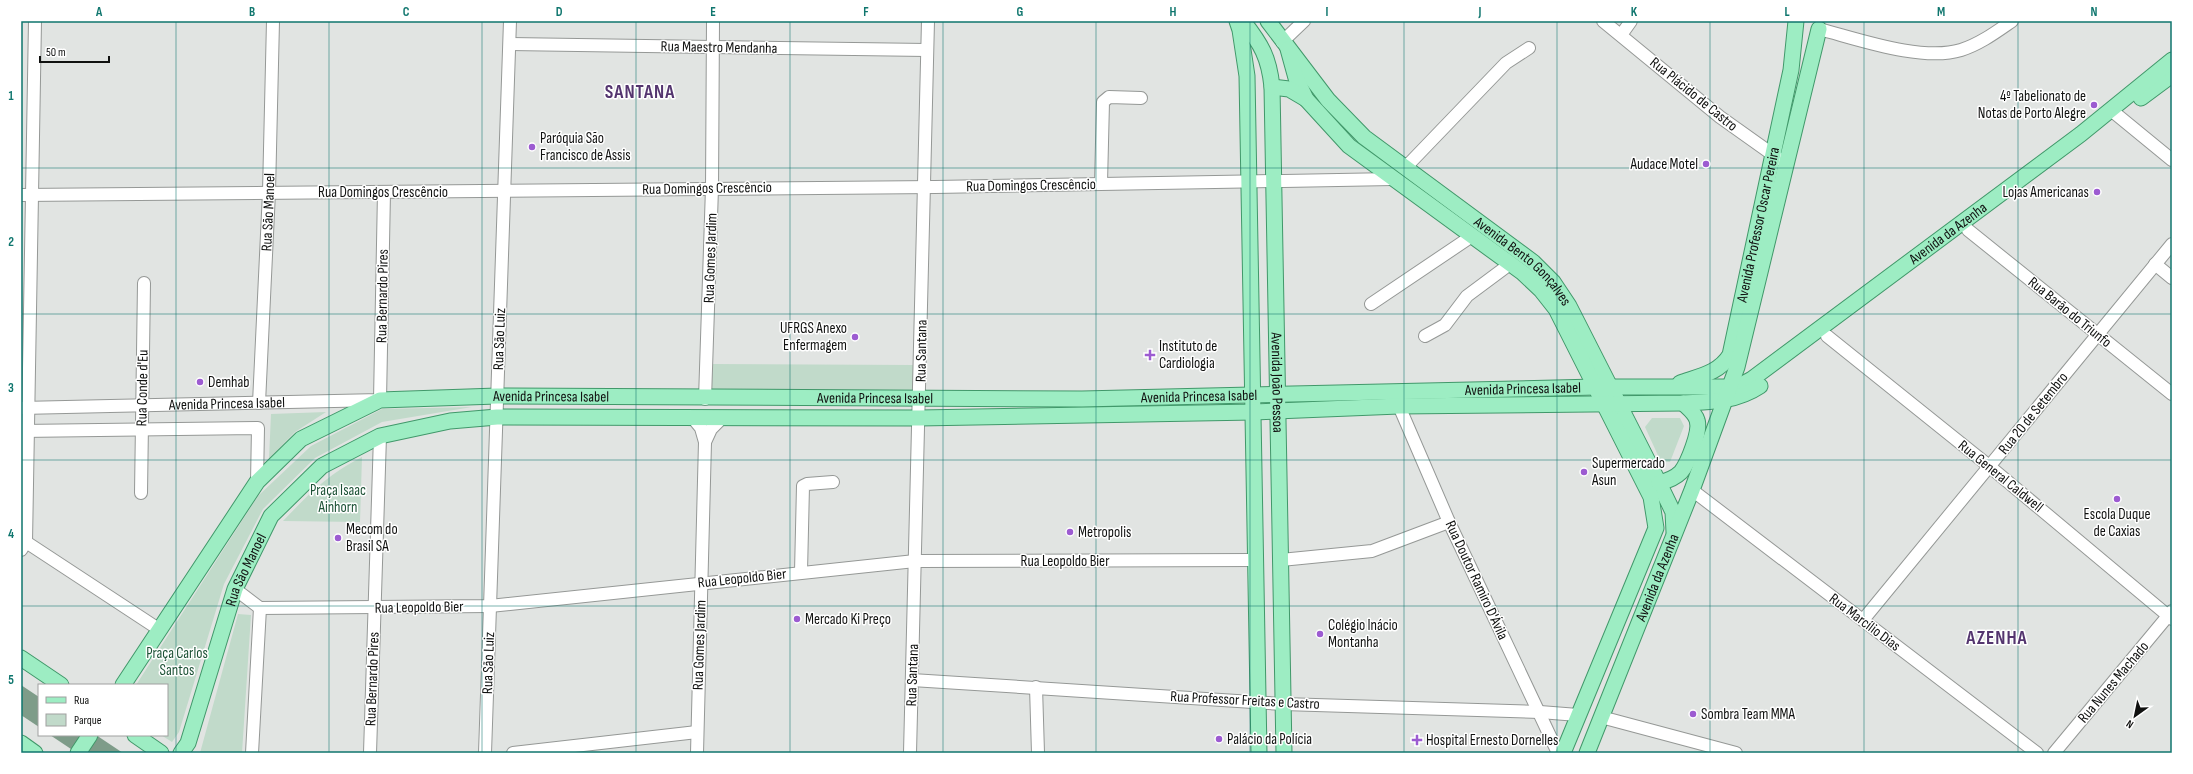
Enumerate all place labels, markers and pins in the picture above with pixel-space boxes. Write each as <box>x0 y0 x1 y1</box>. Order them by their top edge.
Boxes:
place label: 4º Tabelionato de Notas de Porto Alegre <box>1978 87 2086 123</box>
marker: 4º Tabelionato de Notas de Porto Alegre <box>2089 100 2099 110</box>
place label: Paróquia São Francisco de Assis <box>540 129 631 165</box>
marker: Paróquia São Francisco de Assis <box>527 142 537 152</box>
place label: Audace Motel <box>1630 155 1698 174</box>
marker: Audace Motel <box>1701 159 1711 169</box>
place label: Lojas Americanas <box>2003 183 2089 202</box>
marker: Lojas Americanas <box>2092 187 2102 197</box>
place label: UFRGS Anexo Enfermagem <box>780 319 847 355</box>
marker: UFRGS Anexo Enfermagem <box>850 332 860 342</box>
place label: Instituto de Cardiologia <box>1159 337 1217 373</box>
marker: Instituto de Cardiologia <box>1144 349 1156 361</box>
place label: Demhab <box>208 373 249 392</box>
marker: Demhab <box>195 377 205 387</box>
place label: Supermercado Asun <box>1591 454 1665 490</box>
marker: Supermercado Asun <box>1579 467 1589 477</box>
marker: Escola Duque de Caxias <box>2112 494 2122 504</box>
place label: Escola Duque de Caxias <box>2084 505 2150 541</box>
place label: Mecom do Brasil SA <box>346 520 398 556</box>
place label: Metropolis <box>1078 523 1131 542</box>
marker: Metropolis <box>1065 527 1075 537</box>
marker: Mecom do Brasil SA <box>333 533 343 543</box>
place label: Mercado Ki Preço <box>805 610 891 629</box>
marker: Mercado Ki Preço <box>792 614 802 624</box>
place label: Colégio Inácio Montanha <box>1328 616 1398 652</box>
marker: Colégio Inácio Montanha <box>1315 629 1325 639</box>
place label: Sombra Team MMA <box>1701 705 1795 724</box>
marker: Sombra Team MMA <box>1688 709 1698 719</box>
place label: Palácio da Polícia <box>1227 730 1312 749</box>
place label: Hospital Ernesto Dornelles <box>1426 731 1558 750</box>
marker: Palácio da Polícia <box>1214 734 1224 744</box>
marker: Hospital Ernesto Dornelles <box>1411 734 1423 746</box>

